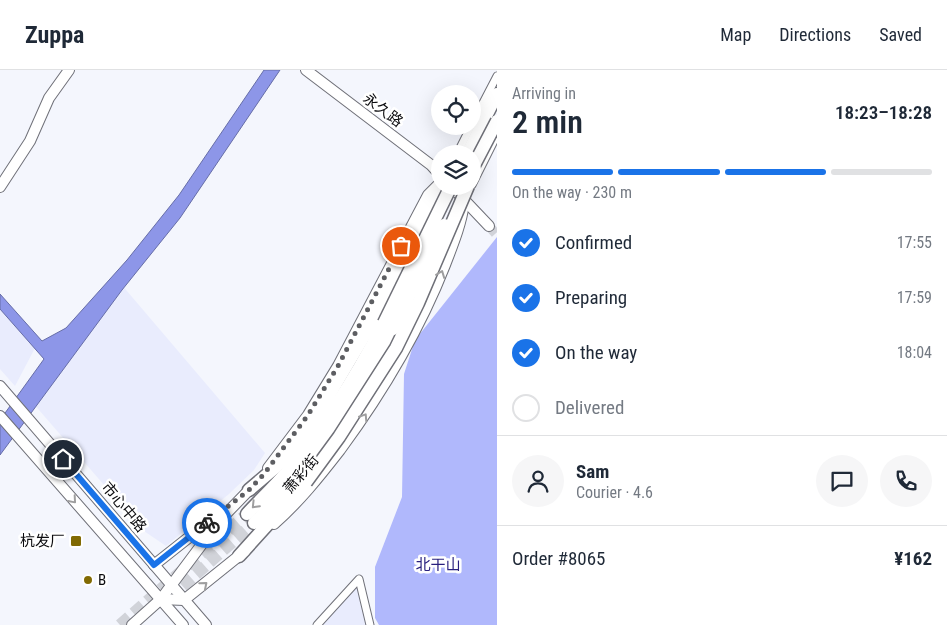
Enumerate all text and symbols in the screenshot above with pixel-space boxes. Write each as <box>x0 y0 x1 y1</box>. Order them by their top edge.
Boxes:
text: Zuppa <box>25 21 84 49</box>
text: Map <box>720 24 751 45</box>
text: Directions <box>779 24 851 45</box>
text: Saved <box>879 24 922 45</box>
text: Arriving in <box>512 84 576 103</box>
map controls <box>431 85 481 195</box>
button: locate <box>431 85 481 135</box>
street label: 永久路 <box>360 89 406 131</box>
text: 18:23–18:28 <box>835 101 932 124</box>
text: 2 min <box>512 103 583 141</box>
button: layers <box>431 145 481 195</box>
text: On the way · 230 m <box>512 183 632 202</box>
pin <box>380 225 422 267</box>
icon: check <box>512 229 540 257</box>
text: Confirmed <box>555 231 632 254</box>
icon: bag <box>387 232 415 260</box>
text: 17:55 <box>897 233 932 252</box>
one-way arrow <box>435 271 445 279</box>
icon: check <box>512 284 540 312</box>
text: Preparing <box>555 286 627 309</box>
text: 17:59 <box>897 288 932 307</box>
icon: check <box>512 339 540 367</box>
text: On the way <box>555 341 637 364</box>
text: 18:04 <box>897 343 932 362</box>
text: Delivered <box>555 396 624 419</box>
one-way arrow <box>358 413 367 423</box>
pin <box>42 438 84 480</box>
icon: home <box>49 445 77 473</box>
street label: 萧彩街 <box>280 451 322 497</box>
button: person <box>512 455 564 507</box>
button: chat <box>816 455 868 507</box>
button: phone <box>880 455 932 507</box>
text: Sam <box>576 460 609 483</box>
street label: 市心中路 <box>98 478 150 536</box>
text: Courier · 4.6 <box>576 483 653 502</box>
one-way arrow <box>68 494 77 503</box>
courier <box>182 498 232 548</box>
one-way arrow <box>252 499 261 508</box>
icon: bike <box>193 509 221 537</box>
place label: 杭发厂 <box>20 532 65 550</box>
marker: 杭发厂 <box>69 534 83 548</box>
text: Order #8065 <box>512 547 605 570</box>
text: ¥162 <box>894 547 932 570</box>
park label: 北干山 <box>415 556 461 574</box>
place label: B <box>98 571 106 589</box>
marker: B <box>82 574 94 586</box>
one-way arrow <box>199 581 208 590</box>

